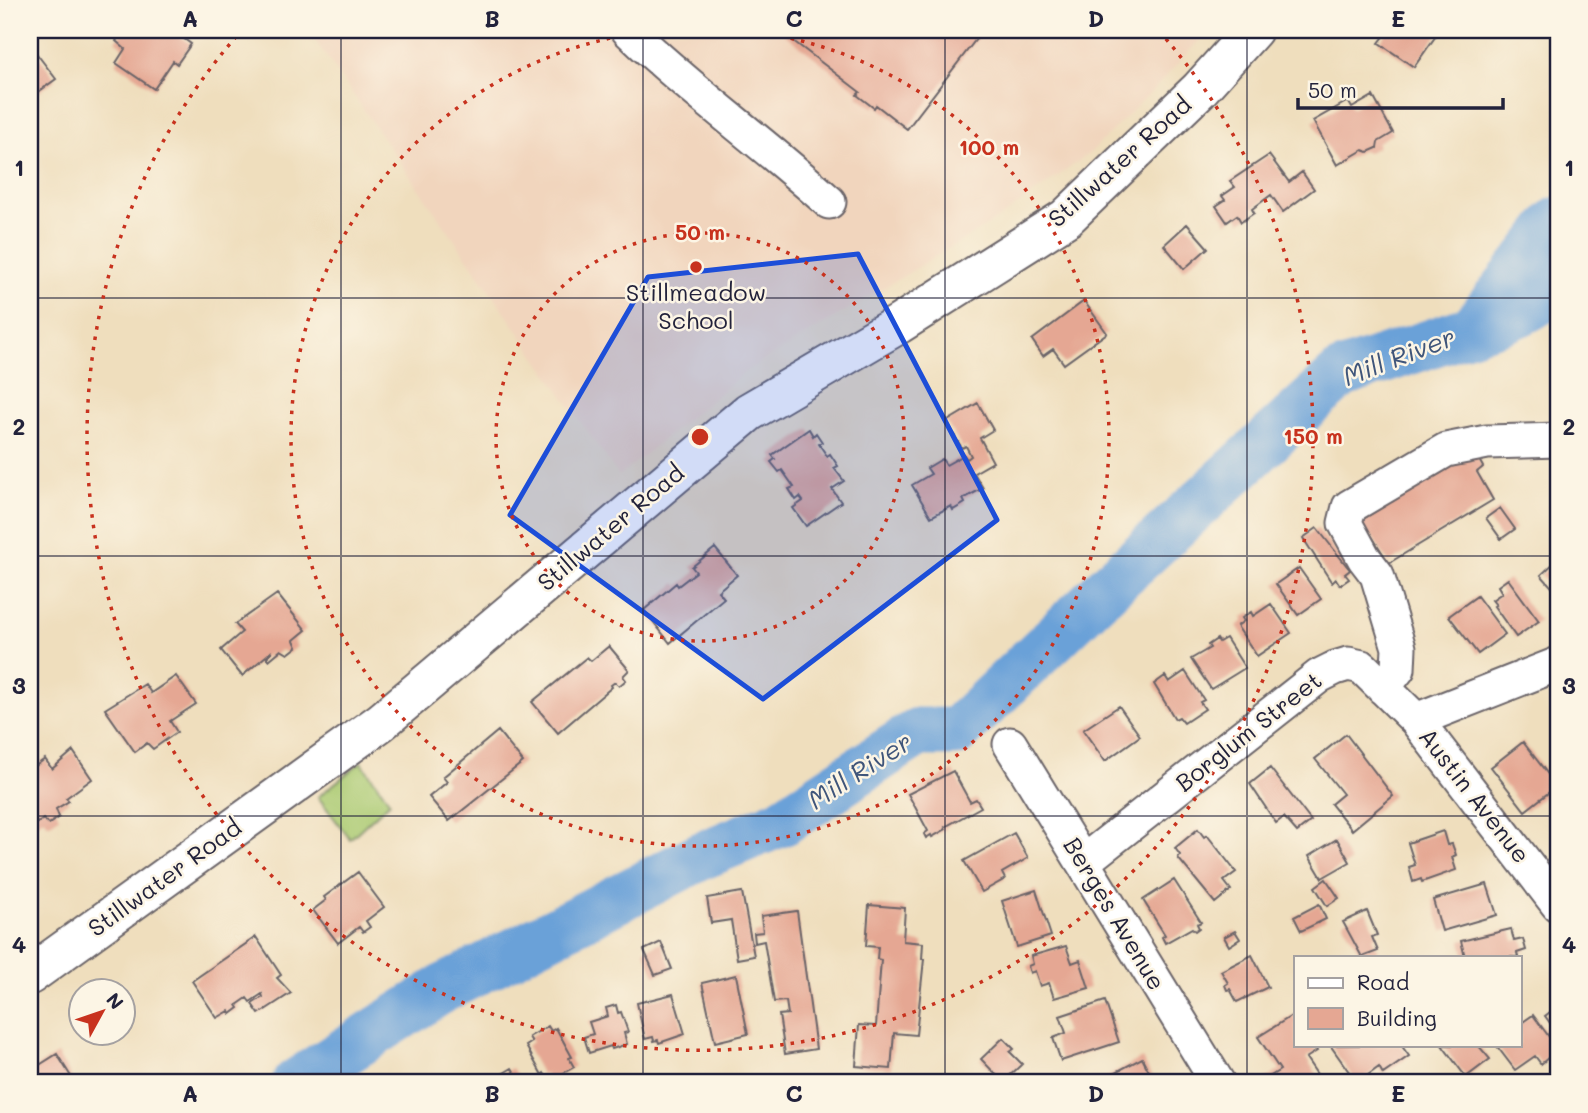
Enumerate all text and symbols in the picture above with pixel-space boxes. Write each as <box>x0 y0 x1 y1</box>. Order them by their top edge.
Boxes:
text: A <box>182 3 198 33</box>
text: B <box>484 3 500 33</box>
text: C <box>785 3 803 33</box>
text: D <box>1088 3 1104 33</box>
text: E <box>1391 3 1405 33</box>
scale bar <box>1298 66 1502 110</box>
text: 50 m <box>1308 76 1357 103</box>
street label: Stillwater Road <box>1041 88 1197 233</box>
text: 100 m <box>959 133 1019 160</box>
text: 1 <box>14 152 24 182</box>
text: 1 <box>1564 152 1574 182</box>
text: 50 m <box>675 218 725 245</box>
marker: Stillmeadow School <box>688 259 704 275</box>
place label: Stillmeadow School <box>626 276 766 335</box>
water label: Mill River <box>1338 319 1460 393</box>
text: 2 <box>13 411 25 441</box>
text: 2 <box>1563 411 1575 441</box>
text: 150 m <box>1283 422 1343 449</box>
centre of rings <box>688 425 712 449</box>
street label: Stillwater Road <box>530 456 690 597</box>
street label: Borglum Street <box>1169 664 1328 798</box>
text: 3 <box>12 670 26 700</box>
text: 3 <box>1562 670 1576 700</box>
street label: Austin Avenue <box>1413 721 1538 869</box>
water label: Mill River <box>801 724 918 816</box>
street label: Stillwater Road <box>81 811 247 943</box>
street label: Berges Avenue <box>1057 831 1173 995</box>
text: 4 <box>12 929 26 959</box>
text: 4 <box>1562 929 1576 959</box>
legend <box>1294 956 1522 1046</box>
text: Road <box>1357 968 1409 995</box>
north arrow <box>66 976 136 1046</box>
text: N <box>101 987 130 1014</box>
text: Building <box>1357 1004 1437 1031</box>
text: A <box>182 1078 198 1108</box>
text: B <box>484 1078 500 1108</box>
text: C <box>785 1078 803 1108</box>
text: D <box>1088 1078 1104 1108</box>
text: E <box>1391 1078 1405 1108</box>

